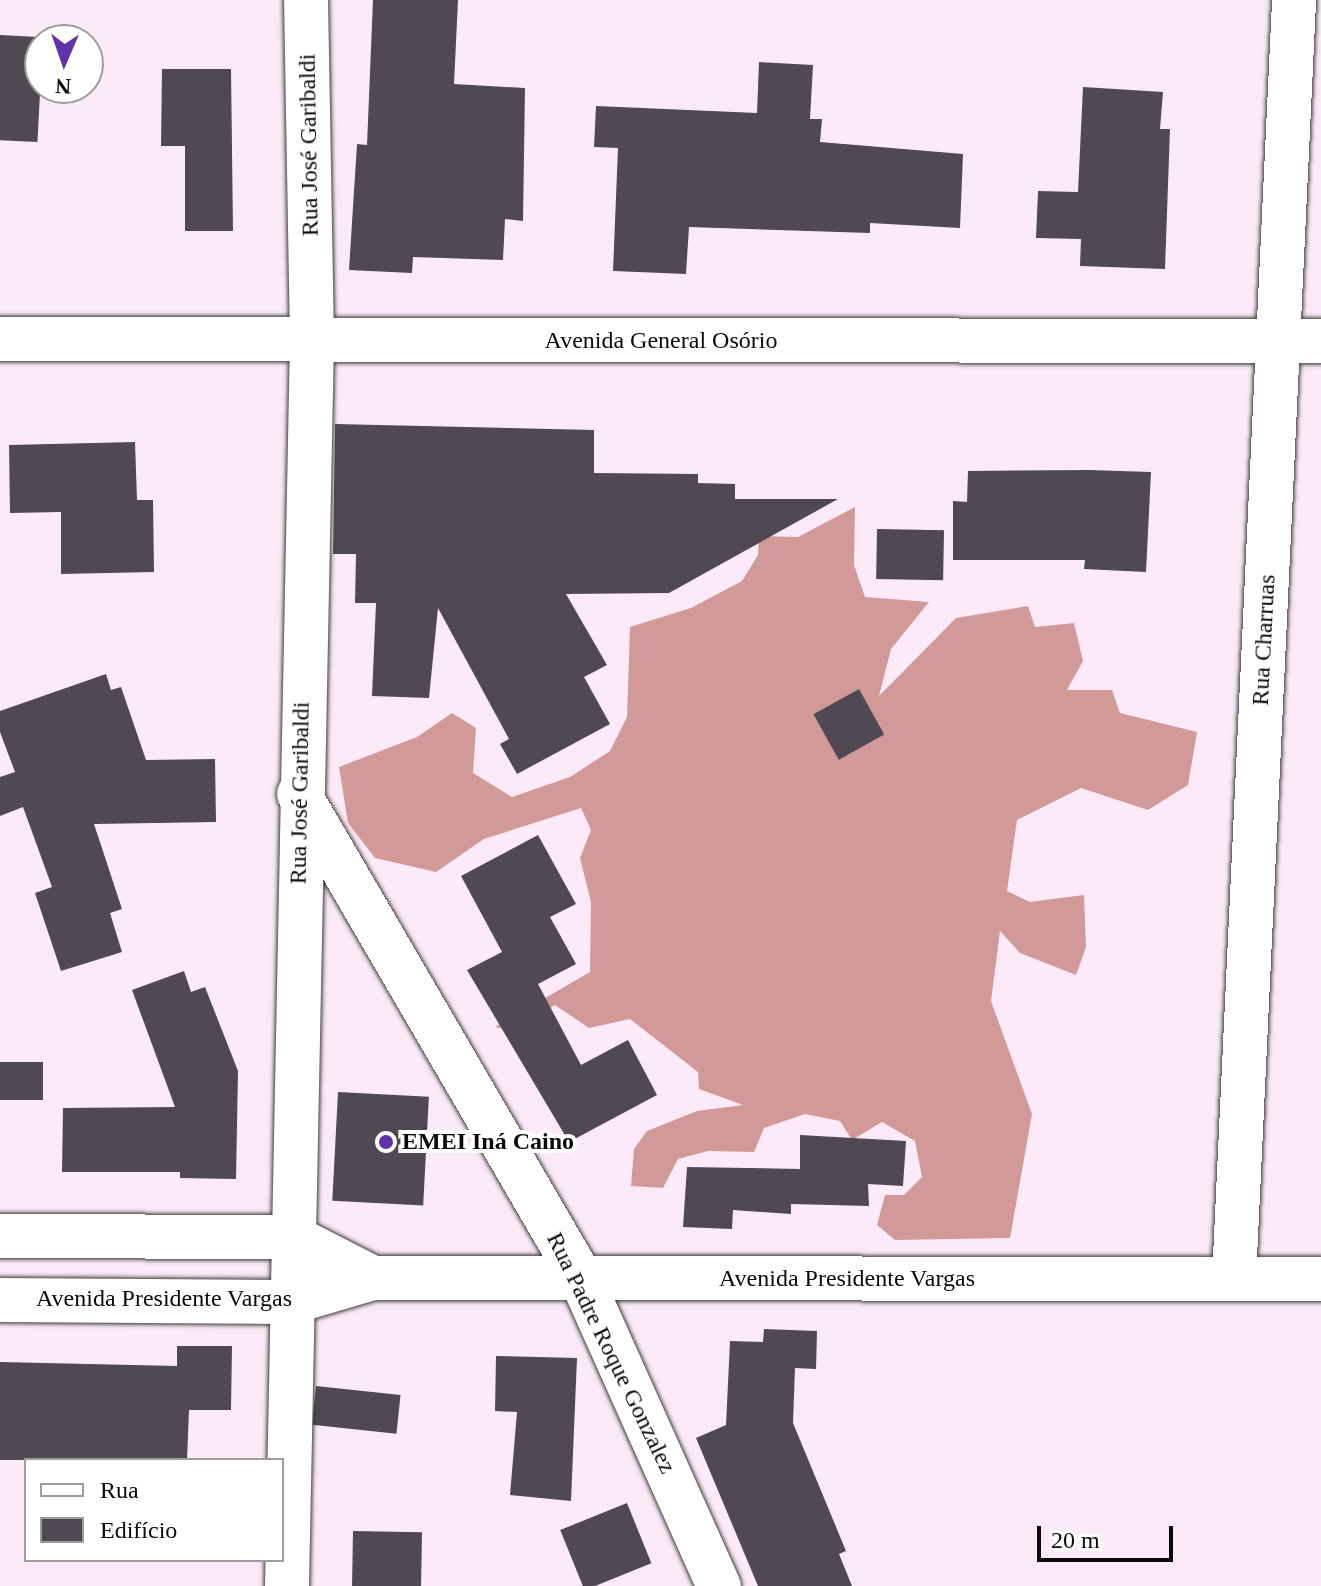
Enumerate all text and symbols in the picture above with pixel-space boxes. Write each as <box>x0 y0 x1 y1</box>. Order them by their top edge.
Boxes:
north arrow <box>24 24 104 104</box>
street label: Rua José Garibaldi <box>293 53 325 237</box>
text: N <box>55 74 72 99</box>
street label: Avenida General Osório <box>545 327 777 355</box>
street label: Rua Charruas <box>1246 574 1282 706</box>
street label: Rua José Garibaldi <box>284 701 316 885</box>
place label: EMEI Iná Caino <box>402 1128 574 1156</box>
marker: EMEI Iná Caino <box>377 1133 395 1151</box>
street label: Rua Padre Roque Gonzalez <box>540 1228 682 1478</box>
street label: Avenida Presidente Vargas <box>719 1265 975 1293</box>
street label: Avenida Presidente Vargas <box>36 1285 292 1313</box>
legend <box>24 1458 284 1562</box>
text: Rua <box>100 1477 139 1503</box>
scale bar <box>1041 1510 1177 1560</box>
text: Edifício <box>100 1517 177 1543</box>
text: 20 m <box>1051 1527 1100 1553</box>

